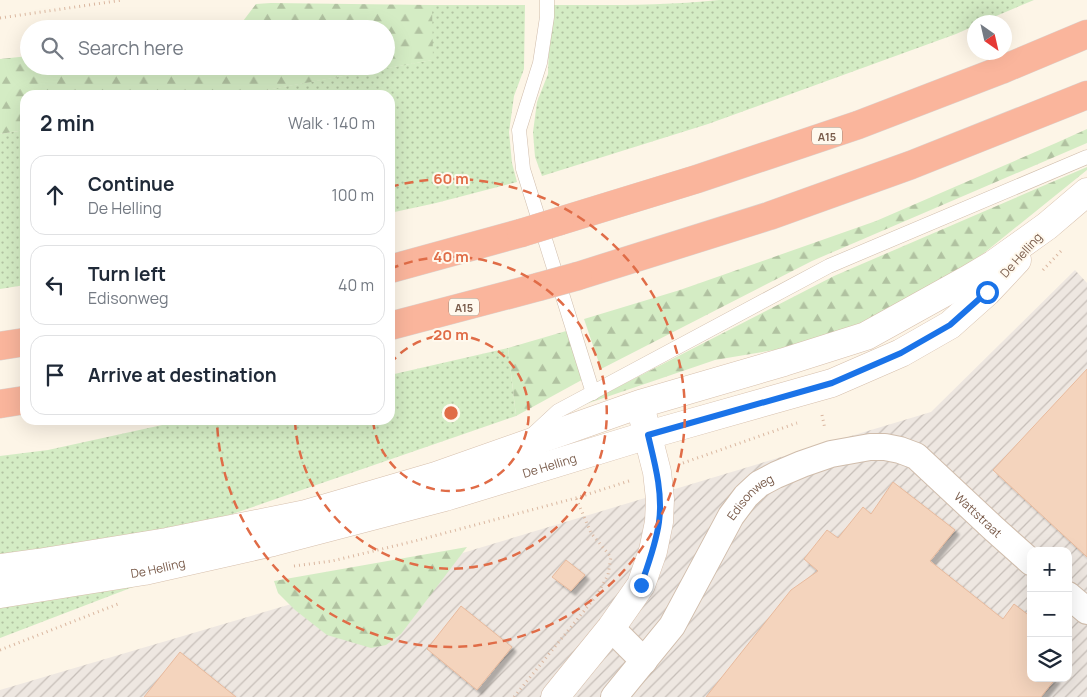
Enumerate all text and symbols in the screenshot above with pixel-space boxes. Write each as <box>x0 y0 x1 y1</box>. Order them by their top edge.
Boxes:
north arrow <box>967 15 1012 60</box>
search box <box>20 20 395 75</box>
icon: search <box>38 34 66 62</box>
text: Search here <box>78 35 184 61</box>
text: 2 min <box>40 109 95 137</box>
text: Walk · 140 m <box>288 112 375 134</box>
road number: A15 <box>812 128 842 144</box>
text: 60 m <box>433 168 469 189</box>
text: Continue <box>88 171 174 197</box>
icon: ahead <box>41 181 69 209</box>
text: 100 m <box>331 184 374 206</box>
text: De Helling <box>88 197 162 219</box>
street label: De Helling <box>996 229 1046 281</box>
text: 40 m <box>433 246 469 267</box>
text: Turn left <box>88 261 166 287</box>
icon: left <box>41 271 69 299</box>
text: 40 m <box>338 274 374 296</box>
route start <box>976 281 999 304</box>
text: Edisonweg <box>88 287 169 309</box>
road number: A15 <box>449 298 479 316</box>
text: 20 m <box>433 324 469 345</box>
icon: arrive <box>41 361 69 389</box>
text: Arrive at destination <box>88 362 277 388</box>
centre of rings <box>442 404 460 422</box>
street label: De Helling <box>520 449 578 481</box>
street label: Edisonweg <box>723 469 776 523</box>
street label: Wattstraat <box>951 488 1006 541</box>
map controls <box>1027 547 1072 682</box>
button: + <box>1027 547 1072 592</box>
street label: De Helling <box>129 554 187 582</box>
route end <box>630 574 653 597</box>
button: − <box>1027 592 1072 637</box>
button: layers <box>1027 637 1072 682</box>

